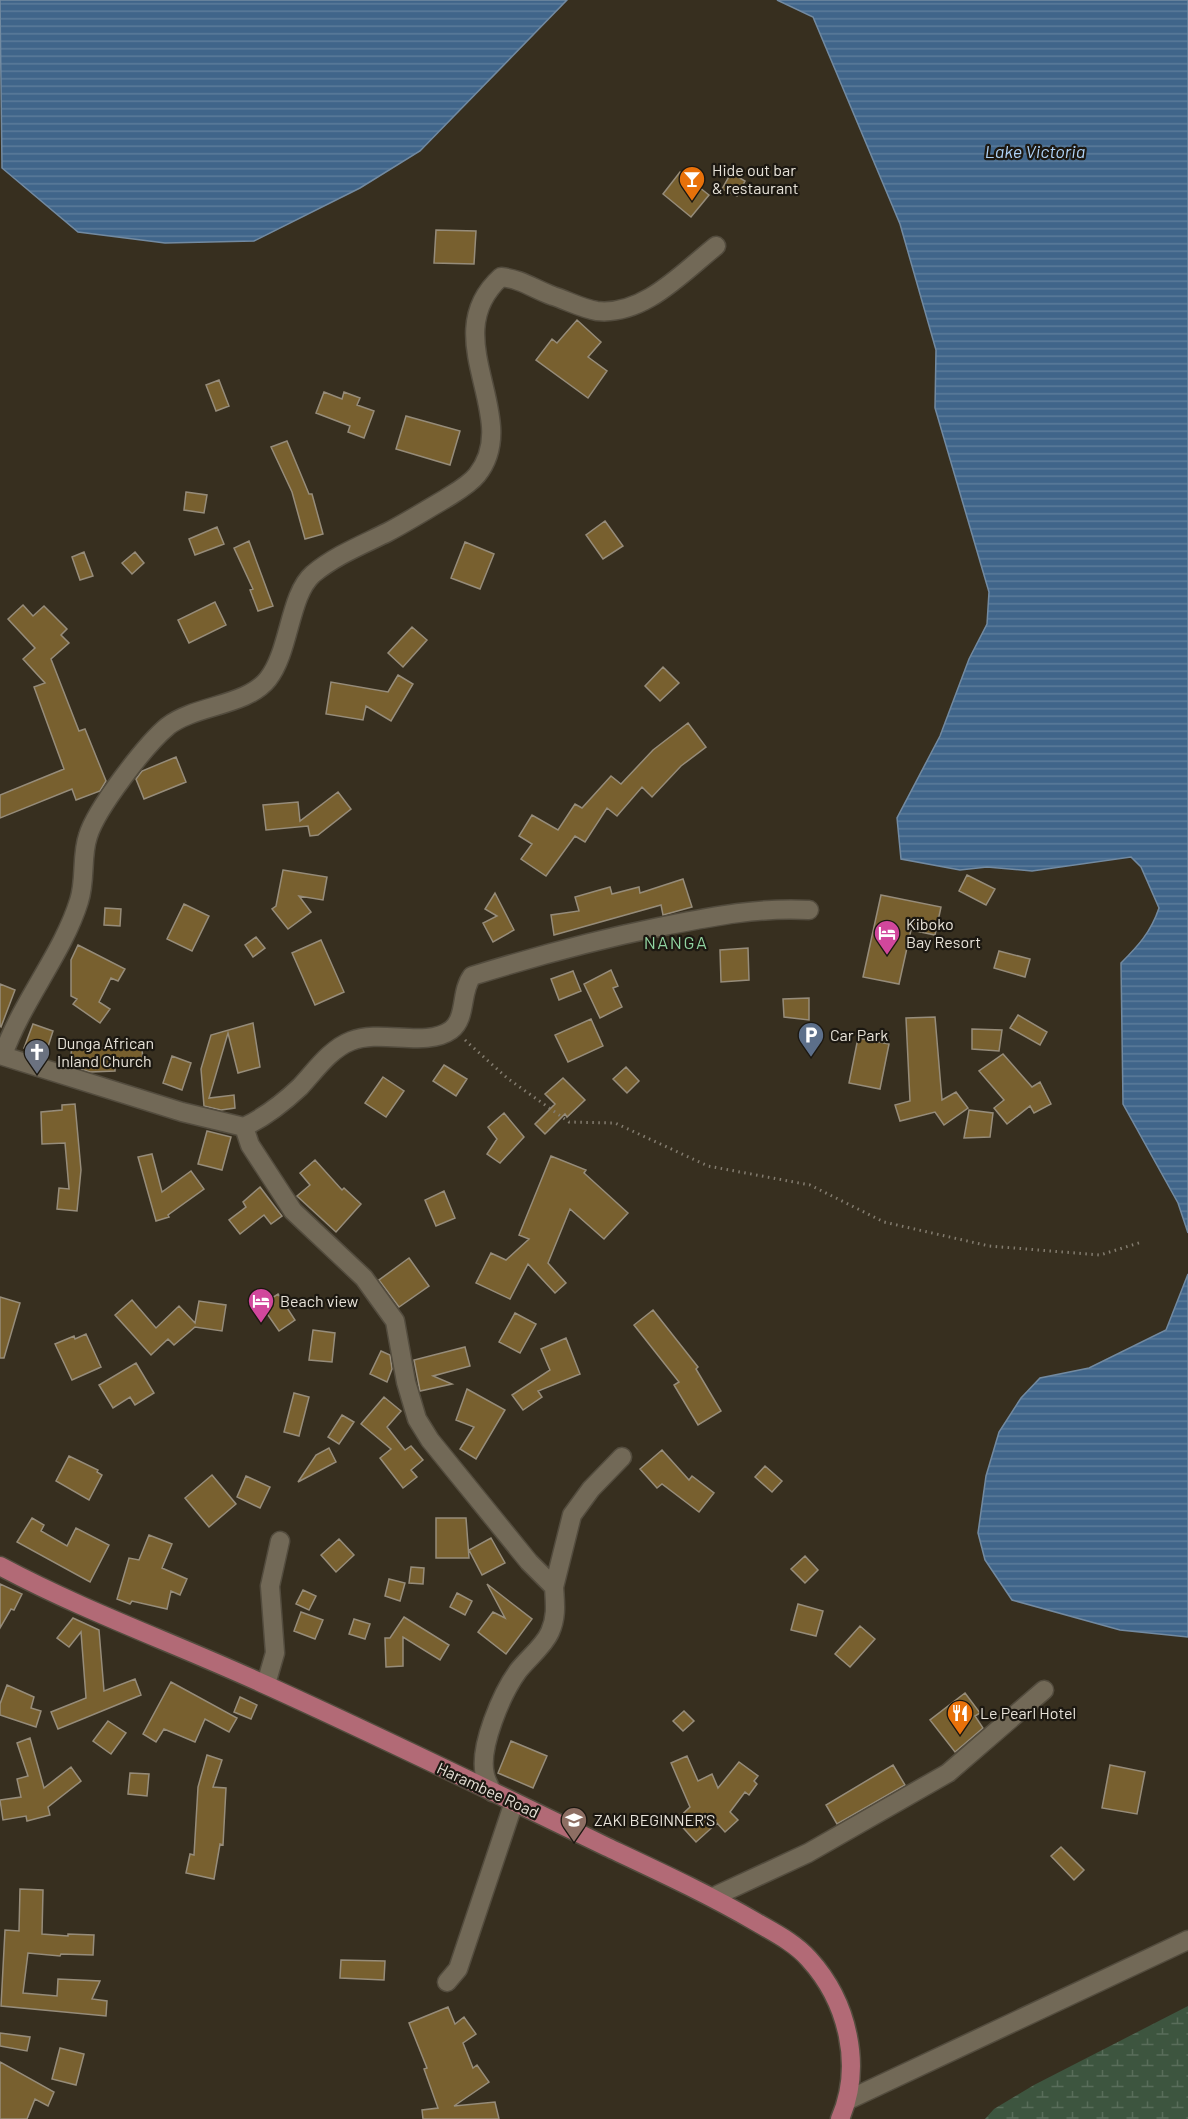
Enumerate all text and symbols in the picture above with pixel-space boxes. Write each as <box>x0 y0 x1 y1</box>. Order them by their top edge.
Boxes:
water label: Lake Victoria <box>985 140 1085 162</box>
place label: Hide out bar & restaurant <box>712 160 799 197</box>
bar icon: Hide out bar & restaurant <box>677 164 707 202</box>
place label: Kiboko Bay Resort <box>906 914 981 951</box>
hotel icon: Kiboko Bay Resort <box>872 918 902 956</box>
district label: NANGA <box>644 931 708 953</box>
parking icon: Car Park <box>796 1020 826 1058</box>
place label: Car Park <box>830 1025 888 1044</box>
place label: Dunga African Inland Church <box>57 1033 154 1070</box>
church icon: Dunga African Inland Church <box>22 1037 52 1075</box>
hotel icon: Beach view <box>246 1286 276 1324</box>
place label: Beach view <box>280 1291 359 1310</box>
restaurant icon: Le Pearl Hotel <box>945 1698 975 1736</box>
place label: Le Pearl Hotel <box>980 1703 1076 1722</box>
street label: Harambee Road <box>434 1758 542 1821</box>
school or university icon: ZAKI BEGINNER'S <box>559 1805 589 1843</box>
place label: ZAKI BEGINNER'S <box>594 1810 715 1829</box>

